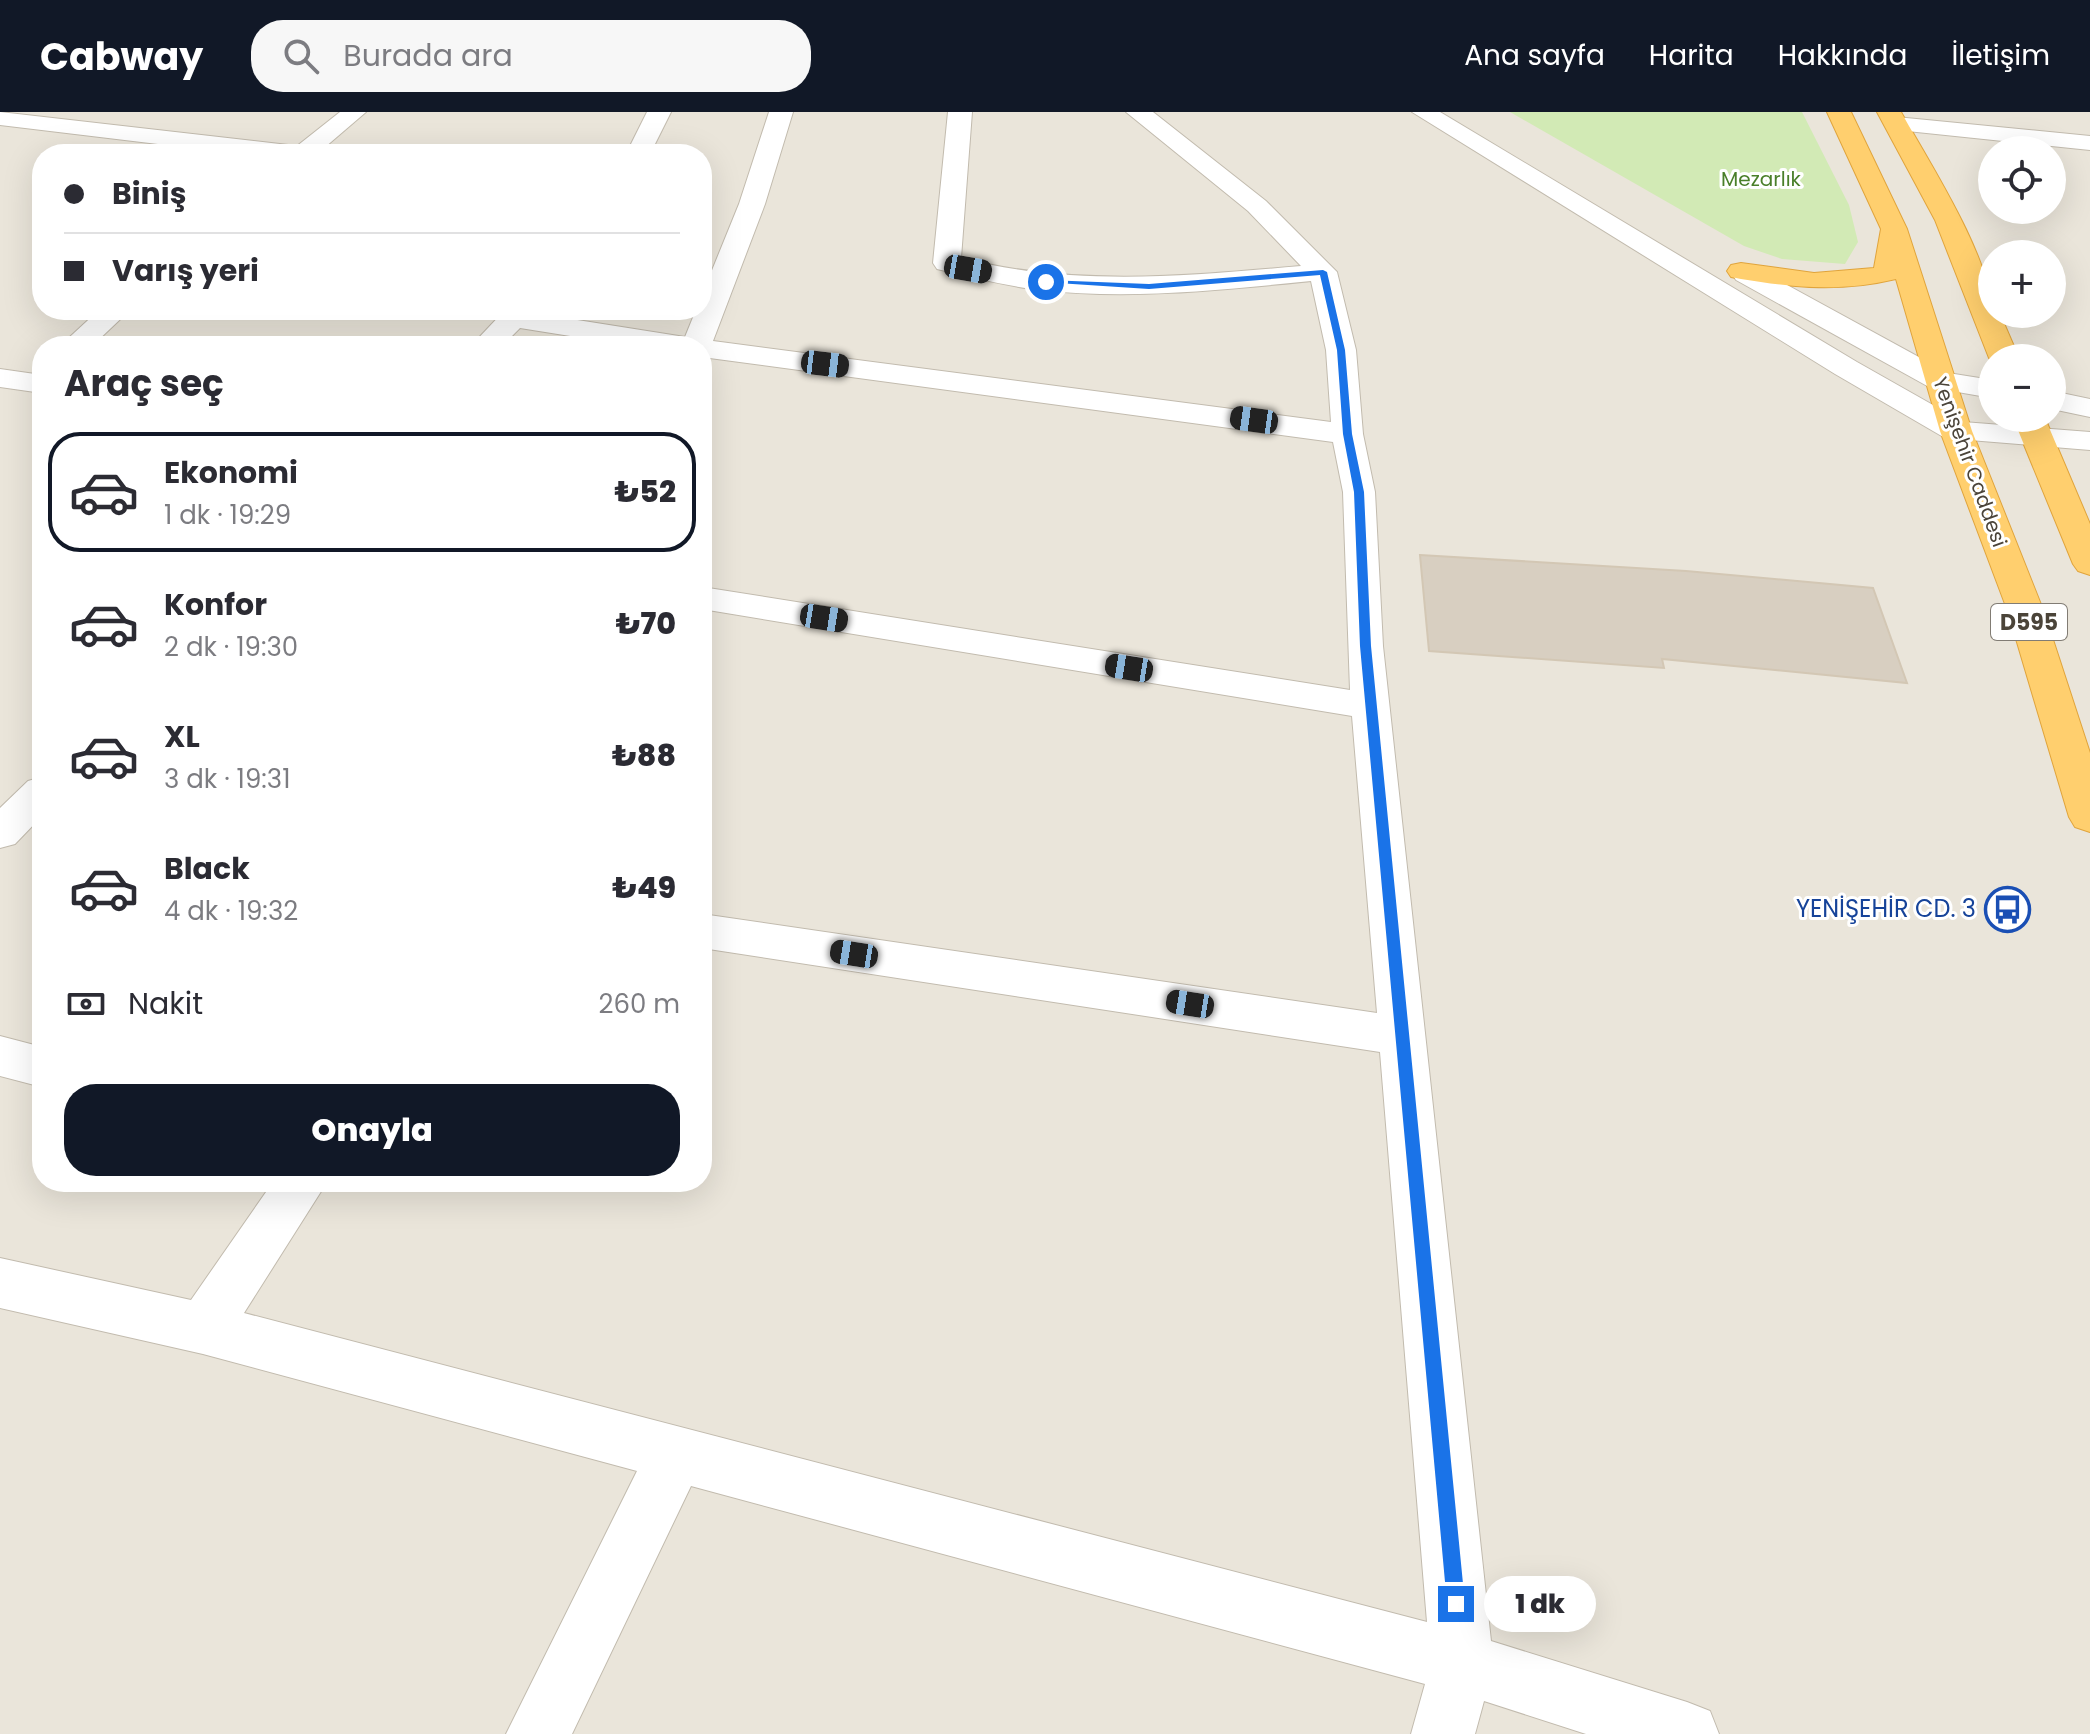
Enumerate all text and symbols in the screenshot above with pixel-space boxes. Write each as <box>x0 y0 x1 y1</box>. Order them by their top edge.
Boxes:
search box <box>251 20 811 92</box>
text: Cabway <box>40 30 203 83</box>
icon: search <box>279 34 323 78</box>
text: Burada ara <box>343 34 513 77</box>
text: Ana sayfa <box>1464 36 1605 75</box>
text: Harita <box>1649 36 1734 75</box>
text: Hakkında <box>1778 36 1907 75</box>
text: İletişim <box>1951 36 2050 75</box>
map controls <box>1978 136 2066 432</box>
button: locate <box>1978 136 2066 224</box>
park label: Mezarlık <box>1721 165 1802 193</box>
text: Biniş <box>112 172 186 215</box>
button: + <box>1978 240 2066 328</box>
text: Varış yeri <box>112 249 259 292</box>
car <box>942 253 994 285</box>
route start <box>1028 264 1064 300</box>
button: − <box>1978 344 2066 432</box>
car <box>800 349 850 379</box>
text: Araç seç <box>64 358 224 409</box>
street label: Yenişehir Caddesi <box>1926 373 2014 551</box>
car <box>1229 405 1279 435</box>
text: Ekonomi <box>164 451 298 494</box>
icon: car <box>68 456 140 528</box>
text: ₺52 <box>615 470 676 513</box>
text: 1 dk · 19:29 <box>164 497 291 533</box>
text: Konfor <box>164 583 267 626</box>
icon: car <box>68 588 140 660</box>
text: ₺70 <box>616 602 676 645</box>
car <box>798 602 850 634</box>
road number: D595 <box>1991 604 2067 640</box>
text: 2 dk · 19:30 <box>164 629 298 665</box>
car <box>1103 652 1155 684</box>
text: XL <box>164 715 200 758</box>
icon: car <box>68 720 140 792</box>
text: ₺88 <box>612 734 676 777</box>
text: 3 dk · 19:31 <box>164 761 291 797</box>
text: Black <box>164 847 250 890</box>
icon: car <box>68 852 140 924</box>
text: ₺49 <box>612 866 676 909</box>
bus stop icon: YENİŞEHİR CD. 3 <box>1983 885 2031 933</box>
place label: YENİŞEHİR CD. 3 <box>1796 892 1976 925</box>
text: 4 dk · 19:32 <box>164 893 298 929</box>
car <box>828 938 880 970</box>
icon: cash <box>64 982 108 1026</box>
text: Nakit <box>128 982 203 1025</box>
text: 260 m <box>598 986 680 1022</box>
car <box>1164 988 1216 1020</box>
button: Onayla <box>64 1084 680 1176</box>
callout: 1 dk <box>1484 1576 1596 1632</box>
route end <box>1438 1586 1474 1622</box>
text: 1 dk <box>1515 1586 1565 1622</box>

